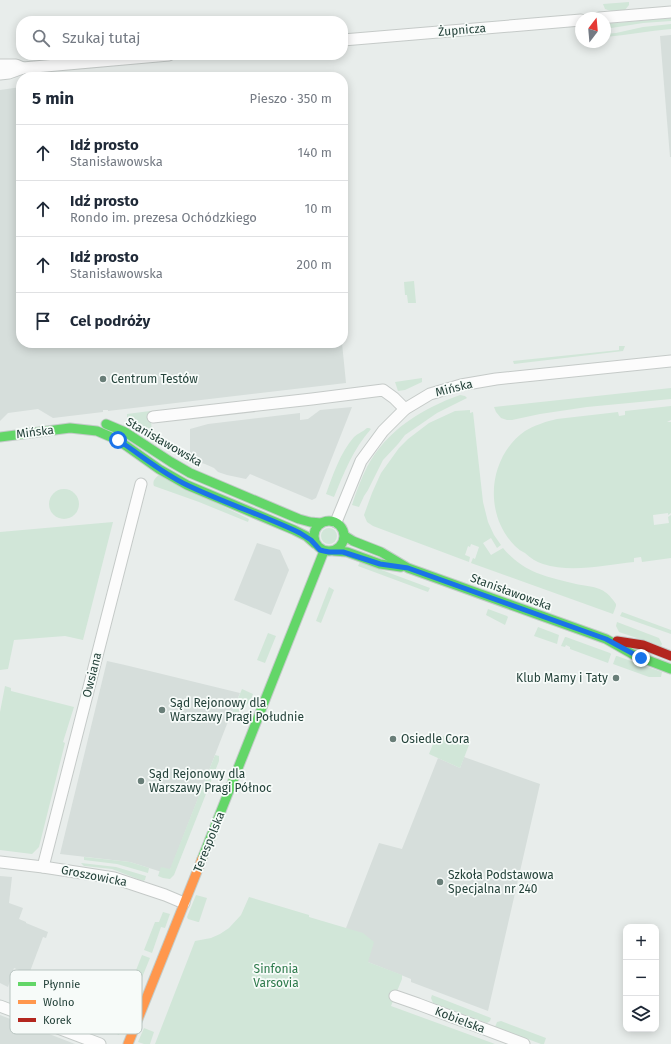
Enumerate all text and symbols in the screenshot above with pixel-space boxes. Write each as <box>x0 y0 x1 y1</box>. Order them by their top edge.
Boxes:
north arrow <box>575 12 611 48</box>
search box <box>16 16 348 60</box>
street label: Żupnicza <box>437 20 486 39</box>
icon: search <box>30 27 52 49</box>
text: Szukaj tutaj <box>62 29 140 47</box>
text: 5 min <box>32 88 74 109</box>
text: Pieszo · 350 m <box>250 91 332 106</box>
text: Idź prosto <box>70 136 139 154</box>
icon: ahead <box>32 142 54 164</box>
text: 140 m <box>298 145 332 160</box>
text: Stanisławowska <box>70 154 163 169</box>
text: Idź prosto <box>70 192 139 210</box>
icon: ahead <box>32 198 54 220</box>
text: 10 m <box>305 201 332 216</box>
text: Rondo im. prezesa Ochódzkiego <box>70 210 257 225</box>
text: Idź prosto <box>70 248 139 266</box>
icon: ahead <box>32 254 54 276</box>
text: 200 m <box>296 257 332 272</box>
text: Stanisławowska <box>70 266 163 281</box>
icon: arrive <box>32 310 54 332</box>
text: Cel podróży <box>70 312 150 330</box>
place label: Centrum Testów <box>111 372 198 386</box>
marker: Centrum Testów <box>98 374 108 384</box>
street label: Mińska <box>434 377 474 399</box>
street label: Stanisławowska <box>123 415 205 469</box>
street label: Mińska <box>15 423 55 441</box>
route start <box>109 431 127 449</box>
street label: Stanisławowska <box>468 571 554 613</box>
route end <box>632 649 650 667</box>
street label: Owsiana <box>80 651 104 699</box>
place label: Klub Mamy i Taty <box>516 671 608 685</box>
marker: Klub Mamy i Taty <box>611 673 621 683</box>
place label: Sąd Rejonowy dla Warszawy Pragi Południe <box>170 696 304 724</box>
marker: Sąd Rejonowy dla Warszawy Pragi Południe <box>157 705 167 715</box>
place label: Osiedle Cora <box>401 732 469 746</box>
marker: Osiedle Cora <box>388 734 398 744</box>
place label: Sąd Rejonowy dla Warszawy Pragi Północ <box>149 767 272 795</box>
marker: Sąd Rejonowy dla Warszawy Pragi Północ <box>136 776 146 786</box>
street label: Terespolska <box>190 810 228 874</box>
street label: Groszowicka <box>60 863 128 889</box>
place label: Szkoła Podstawowa Specjalna nr 240 <box>448 868 554 896</box>
marker: Szkoła Podstawowa Specjalna nr 240 <box>435 877 445 887</box>
map controls <box>623 924 659 1032</box>
button: + <box>623 924 659 960</box>
button: − <box>623 960 659 996</box>
park label: Sinfonia Varsovia <box>253 962 299 990</box>
legend <box>10 970 142 1034</box>
text: Płynnie <box>43 978 80 991</box>
text: Wolno <box>43 996 75 1009</box>
button: layers <box>623 996 659 1032</box>
street label: Kobielska <box>433 1004 487 1036</box>
text: Korek <box>43 1014 72 1027</box>

